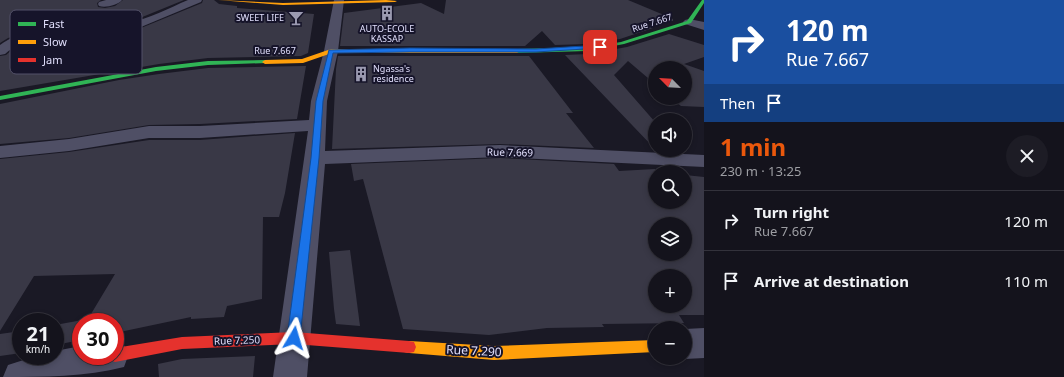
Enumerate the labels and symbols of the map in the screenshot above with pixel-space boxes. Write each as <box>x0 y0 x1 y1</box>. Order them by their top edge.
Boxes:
building icon: AUTO-ECOLE KASSAP <box>378 4 396 22</box>
bar icon: SWEET LIFE <box>287 9 305 27</box>
legend <box>10 10 142 74</box>
street label: Rue 7.667 <box>630 10 674 35</box>
place label: SWEET LIFE <box>236 11 284 24</box>
text: Fast <box>43 16 64 31</box>
place label: AUTO-ECOLE KASSAP <box>360 22 414 45</box>
pin <box>583 30 617 64</box>
text: Slow <box>43 34 67 49</box>
street label: Rue 7.667 <box>254 44 296 57</box>
text: Jam <box>42 52 62 67</box>
north arrow <box>648 61 692 105</box>
place label: Ngassa's residence <box>373 62 414 85</box>
building icon: Ngassa's residence <box>352 65 370 83</box>
street label: Rue 7.669 <box>487 145 533 159</box>
speed limit sign: 30 <box>72 313 124 365</box>
position arrow <box>273 317 315 359</box>
street label: Rue 7.250 <box>214 332 261 348</box>
street label: Rue 7.290 <box>446 341 502 360</box>

